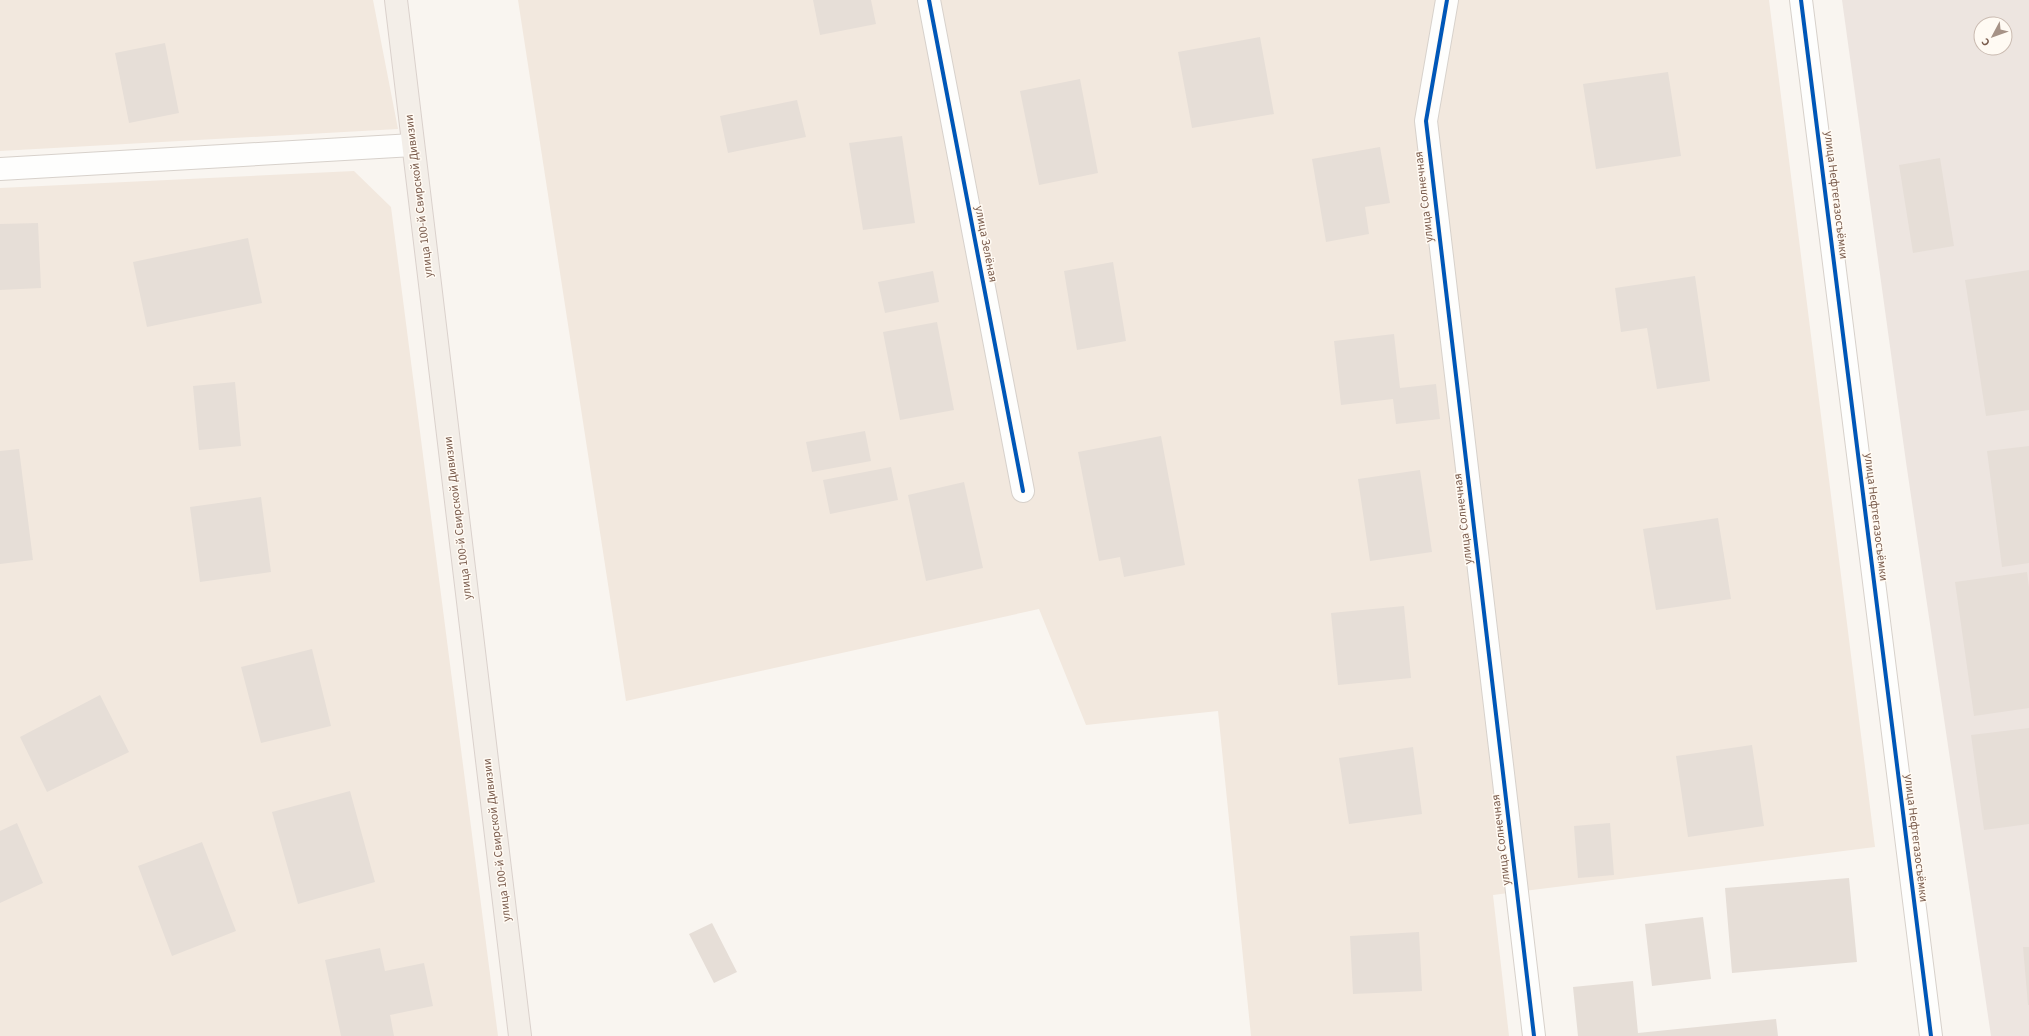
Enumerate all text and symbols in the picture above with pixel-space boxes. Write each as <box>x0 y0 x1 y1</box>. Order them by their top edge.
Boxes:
north arrow <box>1973 16 2013 56</box>
text: С <box>1978 34 1994 50</box>
street label: улица 100-й Свирской Дивизии <box>401 113 437 279</box>
street label: улица Нефтегазосъёмки <box>1820 130 1852 260</box>
street label: улица Солнечная <box>1410 151 1438 243</box>
street label: улица Зелёная <box>970 204 1002 284</box>
street label: улица 100-й Свирской Дивизии <box>440 435 476 601</box>
street label: улица Нефтегазосъёмки <box>1860 452 1892 582</box>
street label: улица Солнечная <box>1449 473 1477 565</box>
street label: улица 100-й Свирской Дивизии <box>479 757 515 923</box>
street label: улица Нефтегазосъёмки <box>1900 773 1932 903</box>
street label: улица Солнечная <box>1487 794 1515 886</box>

